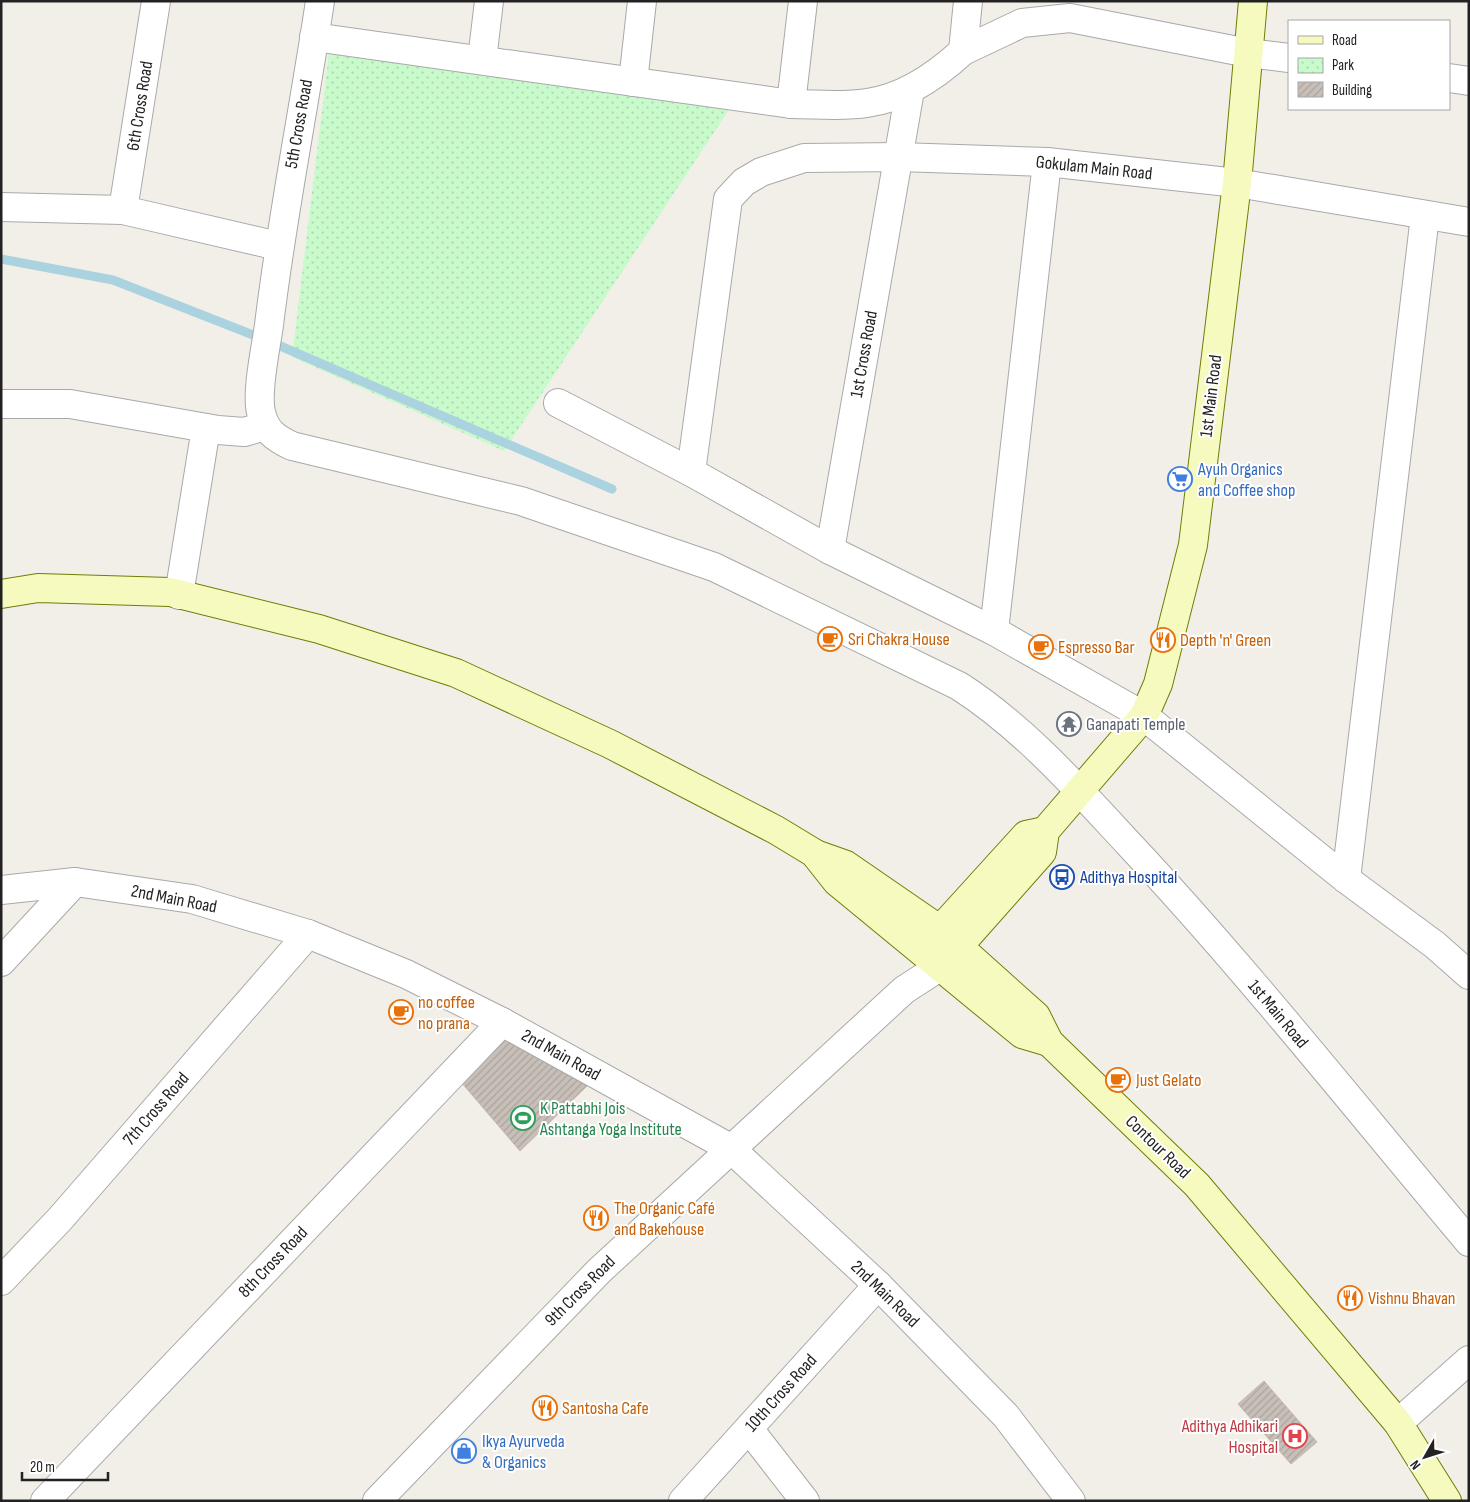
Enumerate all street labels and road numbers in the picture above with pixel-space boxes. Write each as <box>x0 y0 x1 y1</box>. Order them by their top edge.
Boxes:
street label: 6th Cross Road <box>123 60 157 152</box>
street label: 5th Cross Road <box>281 78 317 170</box>
street label: Gokulam Main Road <box>1035 151 1153 185</box>
street label: 1st Cross Road <box>846 309 882 399</box>
street label: 1st Main Road <box>1196 354 1226 438</box>
street label: 2nd Main Road <box>129 880 219 918</box>
street label: 1st Main Road <box>1243 976 1313 1052</box>
street label: 2nd Main Road <box>518 1025 604 1085</box>
street label: 7th Cross Road <box>119 1068 193 1150</box>
street label: Contour Road <box>1121 1111 1195 1183</box>
street label: 8th Cross Road <box>234 1222 312 1302</box>
street label: 9th Cross Road <box>540 1251 620 1331</box>
street label: 2nd Main Road <box>846 1256 924 1332</box>
street label: 10th Cross Road <box>741 1350 821 1436</box>

